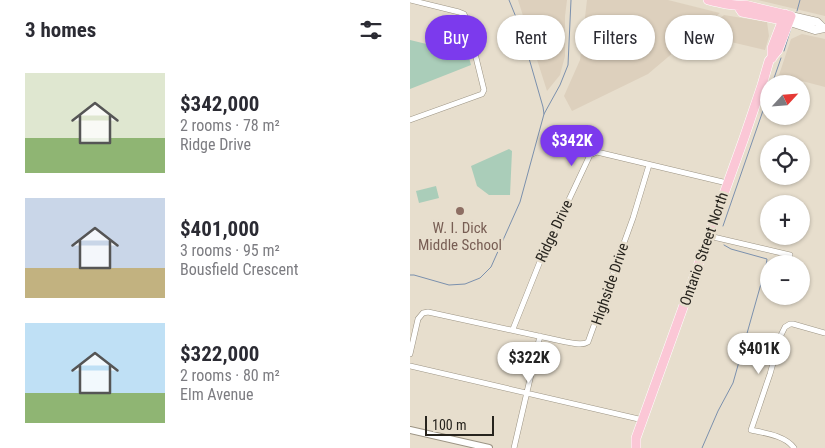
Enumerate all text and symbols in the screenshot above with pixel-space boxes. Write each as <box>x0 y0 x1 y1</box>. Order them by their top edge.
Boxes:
chip: Buy <box>425 15 487 60</box>
chip: Rent <box>497 15 565 60</box>
chip: Filters <box>575 15 655 60</box>
chip: New <box>665 15 733 60</box>
icon: filters <box>357 16 385 44</box>
text: 3 homes <box>25 18 96 42</box>
north arrow <box>760 75 810 125</box>
map controls <box>760 75 810 305</box>
text: $342,000 <box>180 92 259 116</box>
icon: home <box>65 93 125 153</box>
text: 2 rooms · 78 m² <box>180 116 280 135</box>
pin: $342K <box>537 124 607 167</box>
text: $342K <box>551 131 593 150</box>
text: Ridge Drive <box>180 135 251 154</box>
button: locate <box>760 135 810 185</box>
street label: Ontario Street North <box>676 190 732 308</box>
button: + <box>760 195 810 245</box>
street label: Ridge Drive <box>532 197 576 265</box>
marker: W. I. Dick Middle School <box>454 205 466 217</box>
text: $401,000 <box>180 217 259 241</box>
icon: home <box>65 218 125 278</box>
place label: W. I. Dick Middle School <box>418 219 502 254</box>
text: 3 rooms · 95 m² <box>180 241 280 260</box>
street label: Highside Drive <box>588 241 632 327</box>
button: − <box>760 255 810 305</box>
text: Bousfield Crescent <box>180 260 298 279</box>
pin: $401K <box>724 332 794 375</box>
text: $401K <box>738 339 780 358</box>
text: $322,000 <box>180 342 259 366</box>
pin: $322K <box>494 342 564 384</box>
icon: home <box>65 343 125 403</box>
text: $322K <box>508 348 550 367</box>
text: 2 rooms · 80 m² <box>180 366 280 385</box>
text: Elm Avenue <box>180 385 253 404</box>
scale bar <box>425 413 494 436</box>
text: 100 m <box>432 417 467 433</box>

